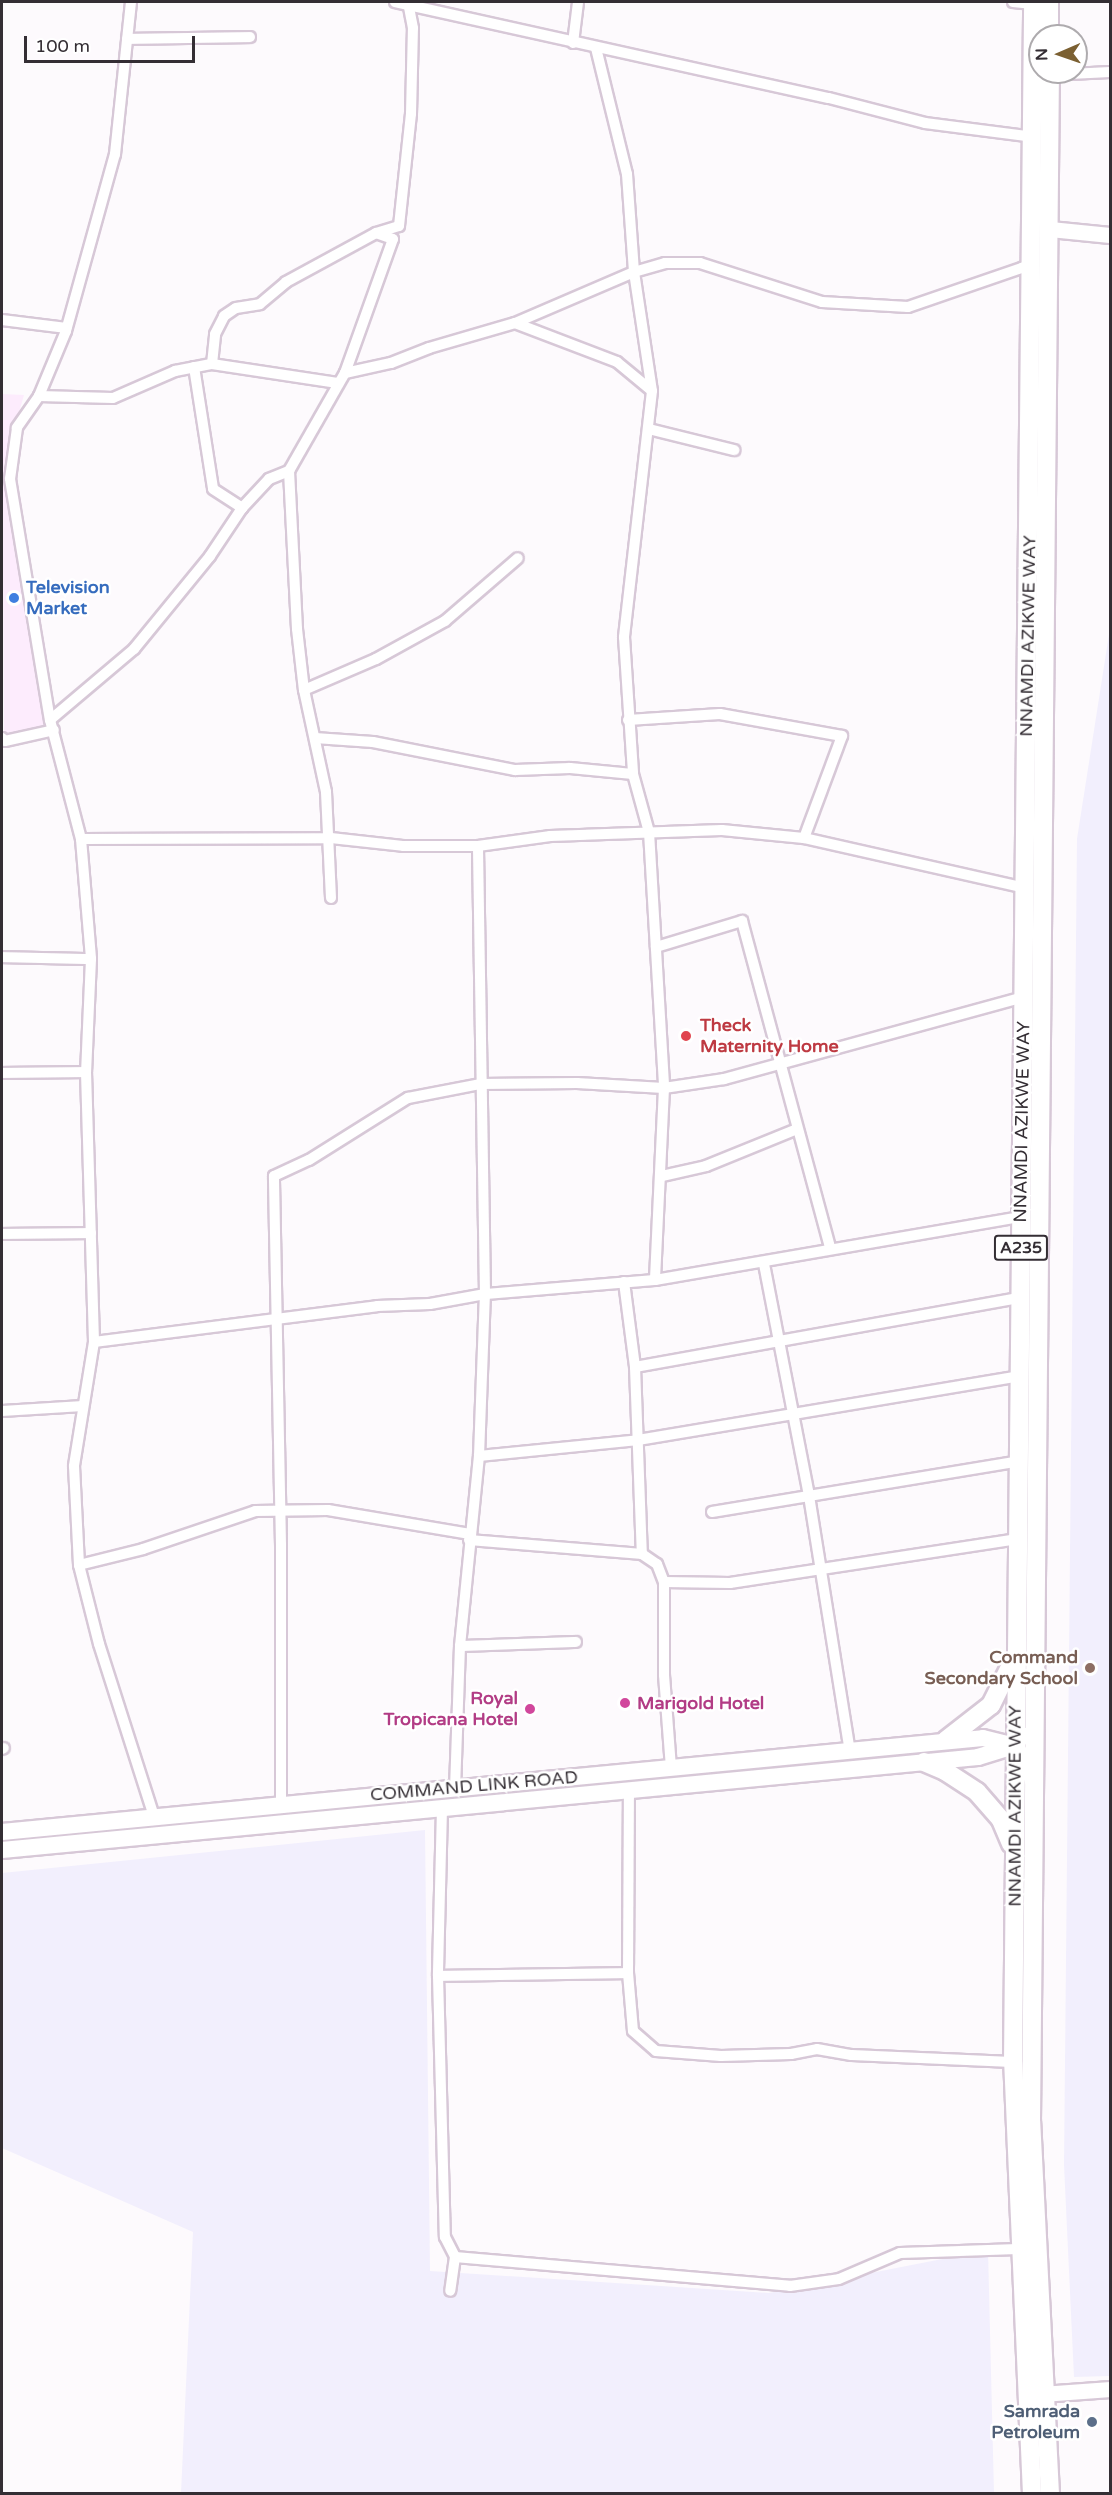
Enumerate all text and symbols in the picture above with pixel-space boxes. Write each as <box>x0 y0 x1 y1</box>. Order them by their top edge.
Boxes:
scale bar <box>27 24 198 62</box>
north arrow <box>1028 24 1088 84</box>
text: 100 m <box>35 35 90 57</box>
text: N <box>1032 48 1052 61</box>
street label: NNAMDI AZIKWE WAY <box>1015 535 1041 737</box>
place label: Television Market <box>26 577 110 620</box>
marker: Television Market <box>7 591 21 605</box>
place label: Theck Maternity Home <box>700 1015 839 1058</box>
street label: NNAMDI AZIKWE WAY <box>1009 1021 1035 1223</box>
marker: Theck Maternity Home <box>677 1027 695 1045</box>
road number: A235 <box>992 1235 1050 1261</box>
place label: Command Secondary School <box>925 1647 1078 1690</box>
marker: Command Secondary School <box>1083 1661 1097 1675</box>
place label: Royal Tropicana Hotel <box>384 1688 518 1730</box>
place label: Marigold Hotel <box>637 1692 764 1714</box>
marker: Marigold Hotel <box>618 1696 632 1710</box>
marker: Royal Tropicana Hotel <box>523 1702 537 1716</box>
street label: NNAMDI AZIKWE WAY <box>1004 1705 1026 1907</box>
street label: COMMAND LINK ROAD <box>369 1766 579 1806</box>
place label: Samrada Petroleum <box>991 2401 1080 2444</box>
marker: Samrada Petroleum <box>1085 2415 1099 2429</box>

